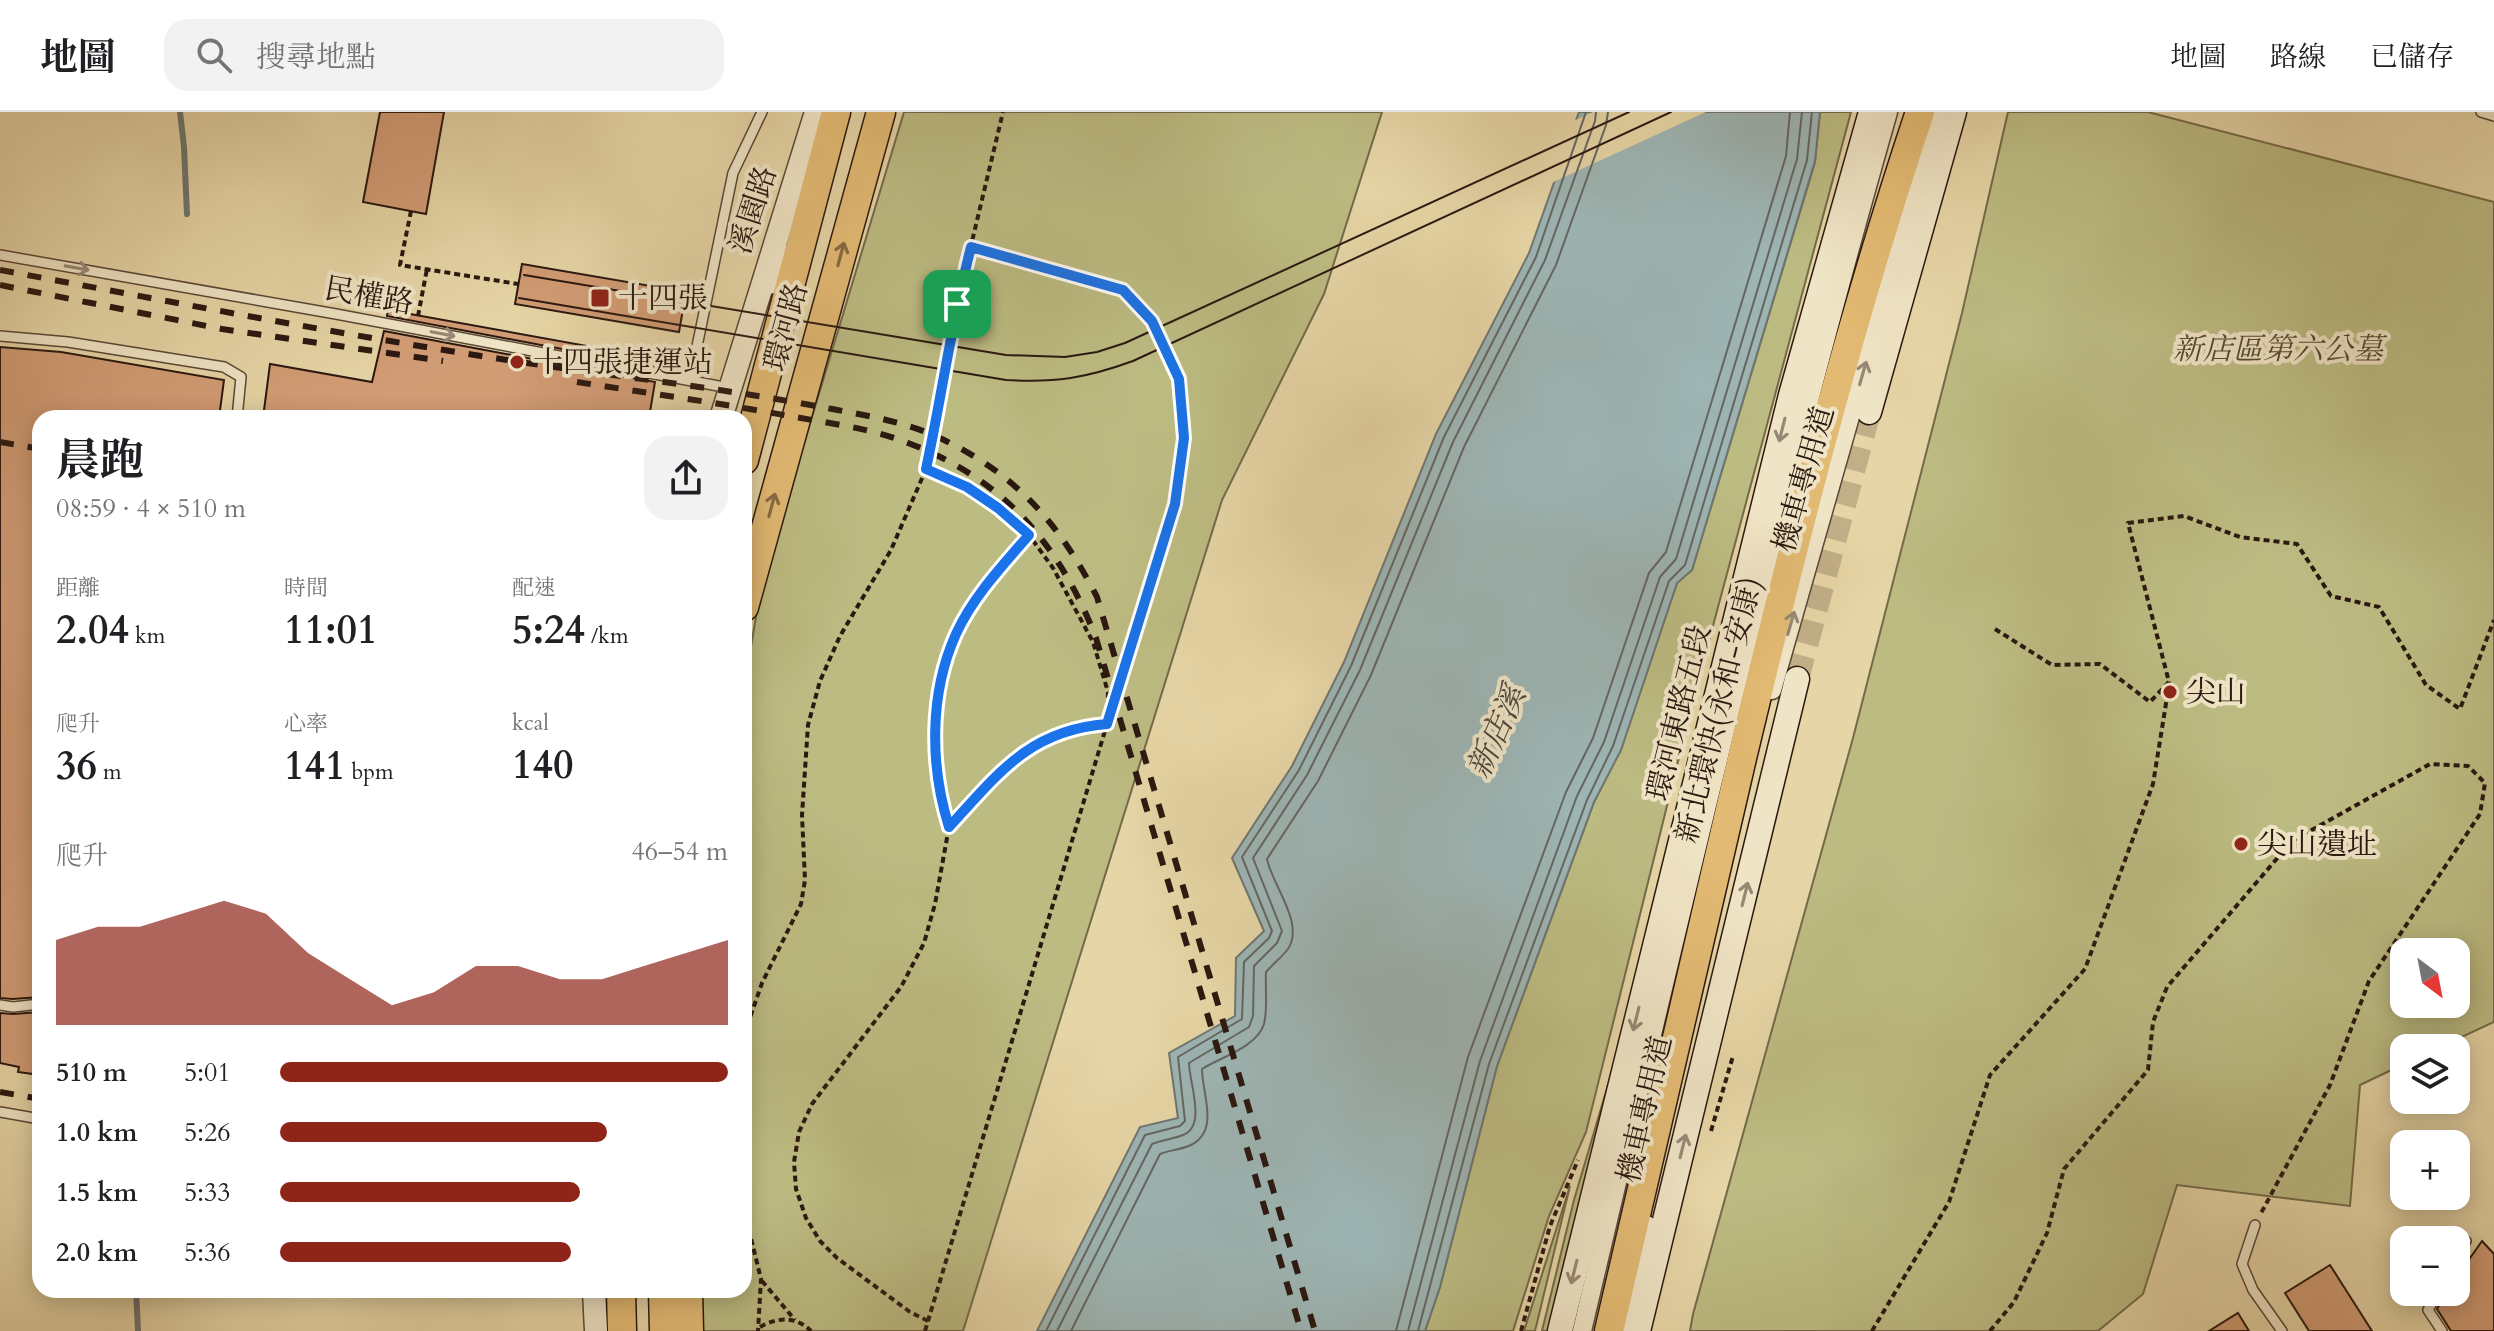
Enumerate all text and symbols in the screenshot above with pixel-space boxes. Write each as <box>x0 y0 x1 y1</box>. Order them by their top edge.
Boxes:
search box <box>164 19 724 91</box>
text: 地圖 <box>40 32 116 84</box>
icon: search <box>192 33 236 77</box>
text: 搜尋地點 <box>256 37 376 78</box>
text: 地圖 <box>2170 38 2226 76</box>
text: 路線 <box>2270 38 2326 76</box>
text: 已儲存 <box>2370 38 2454 76</box>
street label: 溪園路 <box>720 161 786 259</box>
one-way arrow <box>834 241 849 267</box>
one-way arrow <box>64 262 89 277</box>
street label: 民權路 <box>321 268 417 324</box>
pin <box>923 270 991 338</box>
place label: 十四張 <box>618 278 708 319</box>
street label: 環河路 <box>755 278 817 376</box>
icon: arrive <box>935 282 979 326</box>
marker: 十四張 <box>589 287 611 309</box>
one-way arrow <box>430 328 455 343</box>
park label: 新店區第六公墓 <box>2173 329 2388 370</box>
place label: 十四張捷運站 <box>533 342 713 383</box>
marker: 十四張捷運站 <box>508 353 526 371</box>
one-way arrow <box>1856 361 1871 387</box>
street label: 機車專用道 <box>1764 401 1844 557</box>
one-way arrow <box>1774 416 1789 442</box>
text: 晨跑 <box>56 431 144 491</box>
button: share <box>644 436 728 520</box>
text: 08:59 · 4 × 510 m <box>56 491 246 526</box>
one-way arrow <box>765 492 780 518</box>
text: 距離 <box>56 573 100 603</box>
text: 時間 <box>284 573 328 603</box>
text: 配速 <box>512 573 556 603</box>
street label: 新北環快(永和-安康) <box>1666 573 1772 847</box>
text: 2.04 <box>56 603 129 658</box>
text: 11:01 <box>284 603 378 658</box>
text: 5:24 <box>512 603 585 658</box>
one-way arrow <box>1785 611 1799 636</box>
text: km <box>129 621 165 651</box>
text: /km <box>585 621 629 651</box>
street label: 環河東路五段 <box>1637 621 1721 805</box>
place label: 尖山 <box>2186 672 2246 713</box>
water label: 新店溪 <box>1457 676 1538 785</box>
marker: 尖山 <box>2161 683 2179 701</box>
text: kcal <box>512 708 549 738</box>
text: 爬升 <box>56 709 100 739</box>
text: 心率 <box>284 709 328 739</box>
text: 140 <box>512 738 573 793</box>
text: 36 <box>56 739 97 794</box>
text: 141 <box>284 739 345 794</box>
text: m <box>97 757 122 787</box>
text: bpm <box>345 757 394 787</box>
place label: 尖山遺址 <box>2257 824 2377 865</box>
text: 46–54 m <box>631 834 728 869</box>
marker: 尖山遺址 <box>2232 835 2250 853</box>
text: 爬升 <box>56 838 108 873</box>
one-way arrow <box>1738 881 1753 907</box>
north arrow <box>2390 938 2470 1018</box>
map controls <box>2390 938 2470 1306</box>
one-way arrow <box>1628 1006 1643 1031</box>
street label: 機車專用道 <box>1608 1031 1682 1187</box>
button: layers <box>2390 1034 2470 1114</box>
text: 510 m <box>56 1055 127 1090</box>
text: 5:01 <box>184 1055 231 1090</box>
text: 1.0 km <box>56 1115 137 1150</box>
text: 5:26 <box>184 1115 231 1150</box>
button: + <box>2390 1130 2470 1210</box>
one-way arrow <box>1676 1134 1691 1160</box>
text: 1.5 km <box>56 1175 137 1210</box>
text: 5:33 <box>184 1175 231 1210</box>
button: − <box>2390 1226 2470 1306</box>
text: 2.0 km <box>56 1235 137 1270</box>
text: 5:36 <box>184 1235 231 1270</box>
one-way arrow <box>1566 1258 1581 1284</box>

